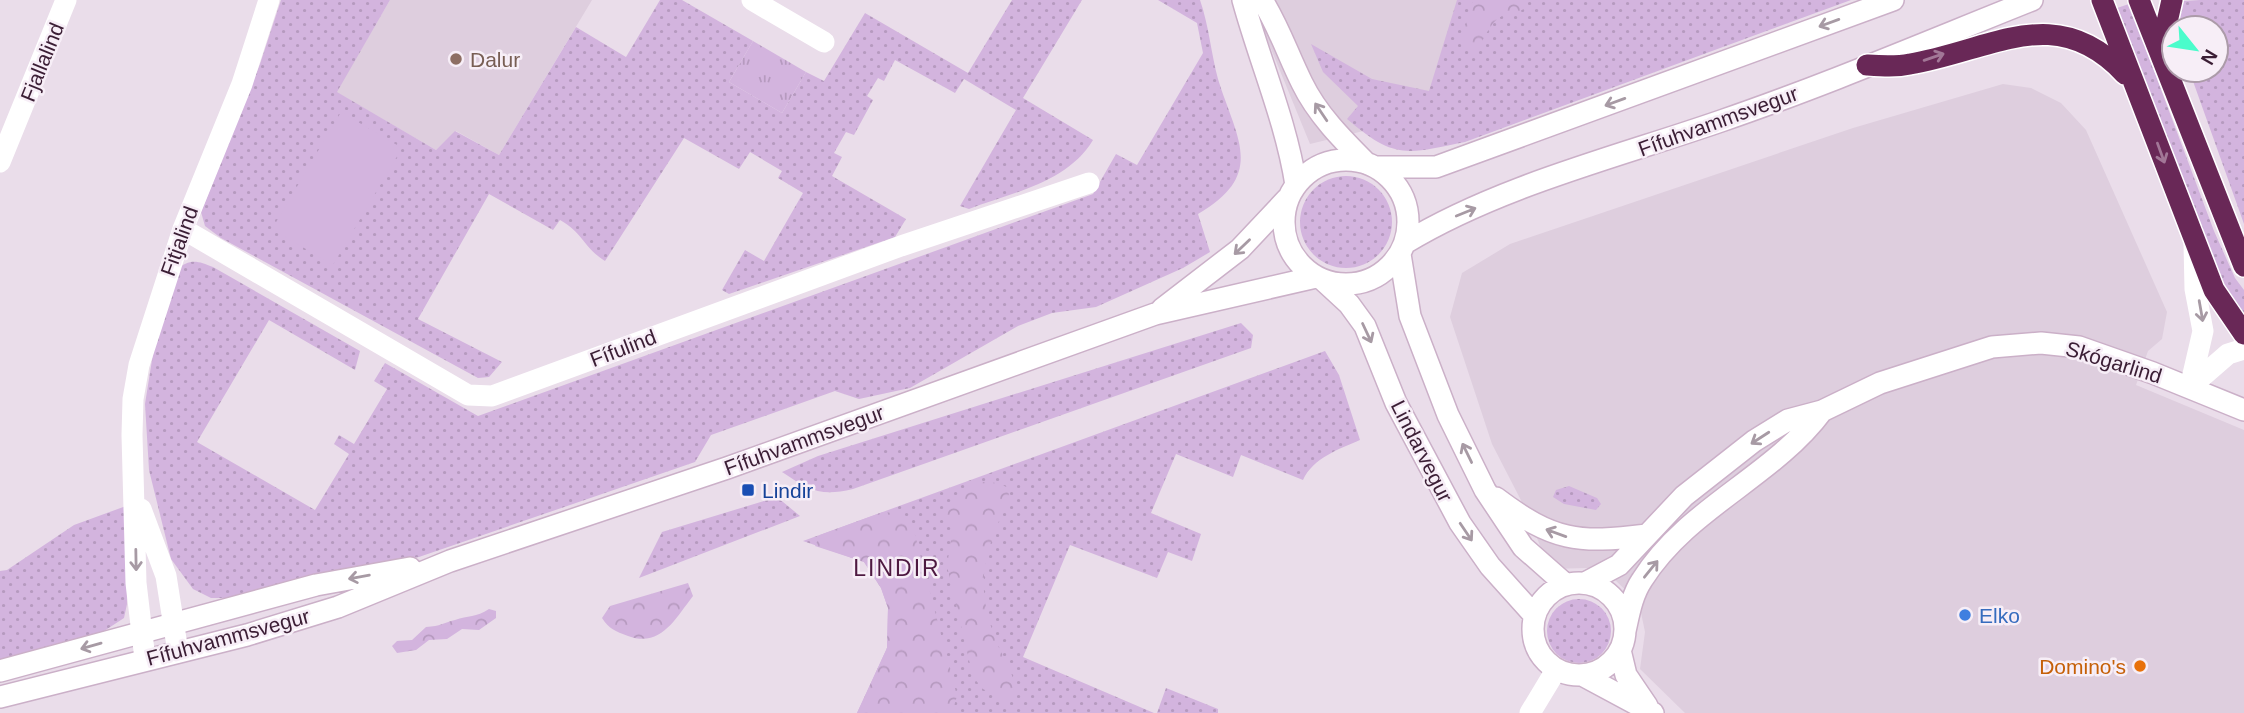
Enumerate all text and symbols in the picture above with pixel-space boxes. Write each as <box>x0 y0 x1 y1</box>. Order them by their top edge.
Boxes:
north arrow <box>2160 14 2230 84</box>
one-way arrow <box>1818 18 1840 31</box>
street label: Fjallalind <box>16 19 68 105</box>
text: N <box>2197 46 2222 68</box>
place label: Dalur <box>470 48 520 71</box>
one-way arrow <box>1923 50 1945 62</box>
marker: Dalur <box>448 51 464 67</box>
street label: Fífuhvammsvegur <box>1635 81 1801 161</box>
one-way arrow <box>1605 96 1627 109</box>
one-way arrow <box>1314 103 1328 122</box>
one-way arrow <box>2156 142 2168 164</box>
street label: Fitjalind <box>156 203 202 279</box>
one-way arrow <box>1454 205 1476 218</box>
one-way arrow <box>1234 238 1251 255</box>
one-way arrow <box>2195 299 2208 322</box>
one-way arrow <box>1361 322 1374 343</box>
street label: Fífulind <box>587 325 659 371</box>
street label: Skógarlind <box>2063 336 2165 388</box>
street label: Lindarvegur <box>1387 396 1457 506</box>
street label: Fífuhvammsvegur <box>721 400 887 480</box>
one-way arrow <box>1751 431 1770 445</box>
one-way arrow <box>1459 443 1473 464</box>
place label: Lindir <box>762 479 813 502</box>
marker: Lindir <box>740 482 756 498</box>
one-way arrow <box>1459 522 1473 541</box>
one-way arrow <box>1545 526 1567 538</box>
one-way arrow <box>129 548 143 571</box>
district label: LINDIR <box>853 555 941 581</box>
one-way arrow <box>1643 560 1659 578</box>
one-way arrow <box>348 571 371 584</box>
street label: Fífuhvammsvegur <box>144 604 312 670</box>
place label: Elko <box>1979 604 2020 627</box>
marker: Elko <box>1957 607 1973 623</box>
one-way arrow <box>81 640 103 653</box>
place label: Domino's <box>2039 655 2126 678</box>
marker: Domino's <box>2132 658 2148 674</box>

